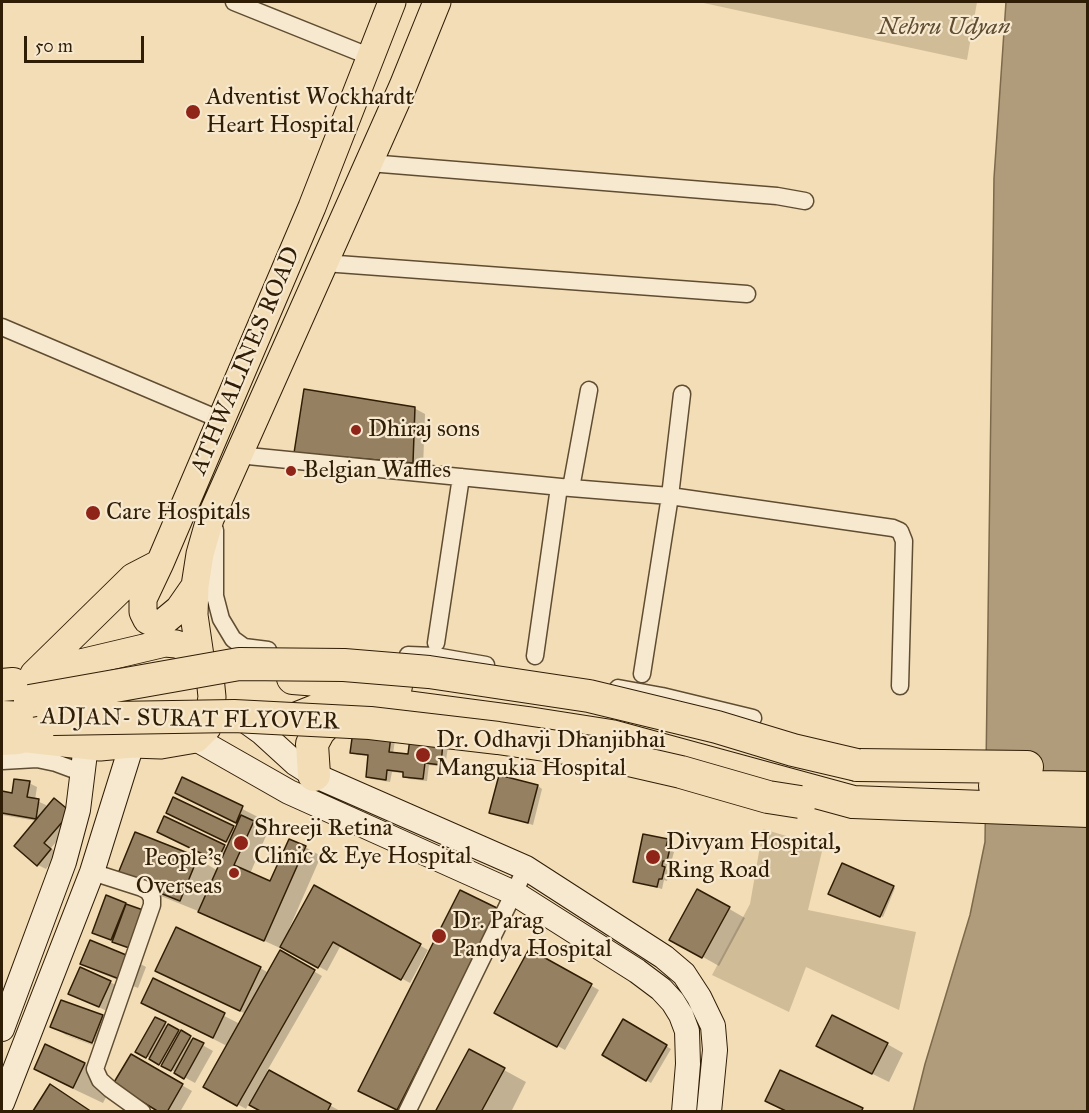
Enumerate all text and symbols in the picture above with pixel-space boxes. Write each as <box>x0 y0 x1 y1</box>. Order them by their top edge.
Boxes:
park label: Nehru Udyan <box>878 14 1010 42</box>
scale bar <box>27 24 147 62</box>
text: 50 m <box>35 35 73 57</box>
place label: Adventist Wockhardt Heart Hospital <box>206 84 414 140</box>
marker: Adventist Wockhardt Heart Hospital <box>184 103 202 121</box>
street label: ATHWALINES ROAD <box>185 243 307 479</box>
place label: Dhiraj sons <box>368 416 480 444</box>
marker: Dhiraj sons <box>349 423 363 437</box>
place label: Belgian Waffles <box>303 457 451 485</box>
marker: Belgian Waffles <box>284 464 298 478</box>
place label: Care Hospitals <box>106 499 250 527</box>
marker: Care Hospitals <box>84 504 102 522</box>
street label: ADJAN- SURAT FLYOVER <box>41 703 339 737</box>
place label: Dr. Odhavji Dhanjibhai Mangukia Hospital <box>436 727 666 783</box>
marker: Dr. Odhavji Dhanjibhai Mangukia Hospital <box>414 746 432 764</box>
place label: Shreeji Retina Clinic & Eye Hospital <box>254 815 472 871</box>
place label: Divyam Hospital, Ring Road <box>666 829 841 885</box>
marker: Shreeji Retina Clinic & Eye Hospital <box>232 834 250 852</box>
place label: People's Overseas <box>136 845 222 901</box>
marker: Divyam Hospital, Ring Road <box>644 848 662 866</box>
marker: People's Overseas <box>227 866 241 880</box>
place label: Dr. Parag Pandya Hospital <box>452 908 612 964</box>
marker: Dr. Parag Pandya Hospital <box>430 927 448 945</box>

